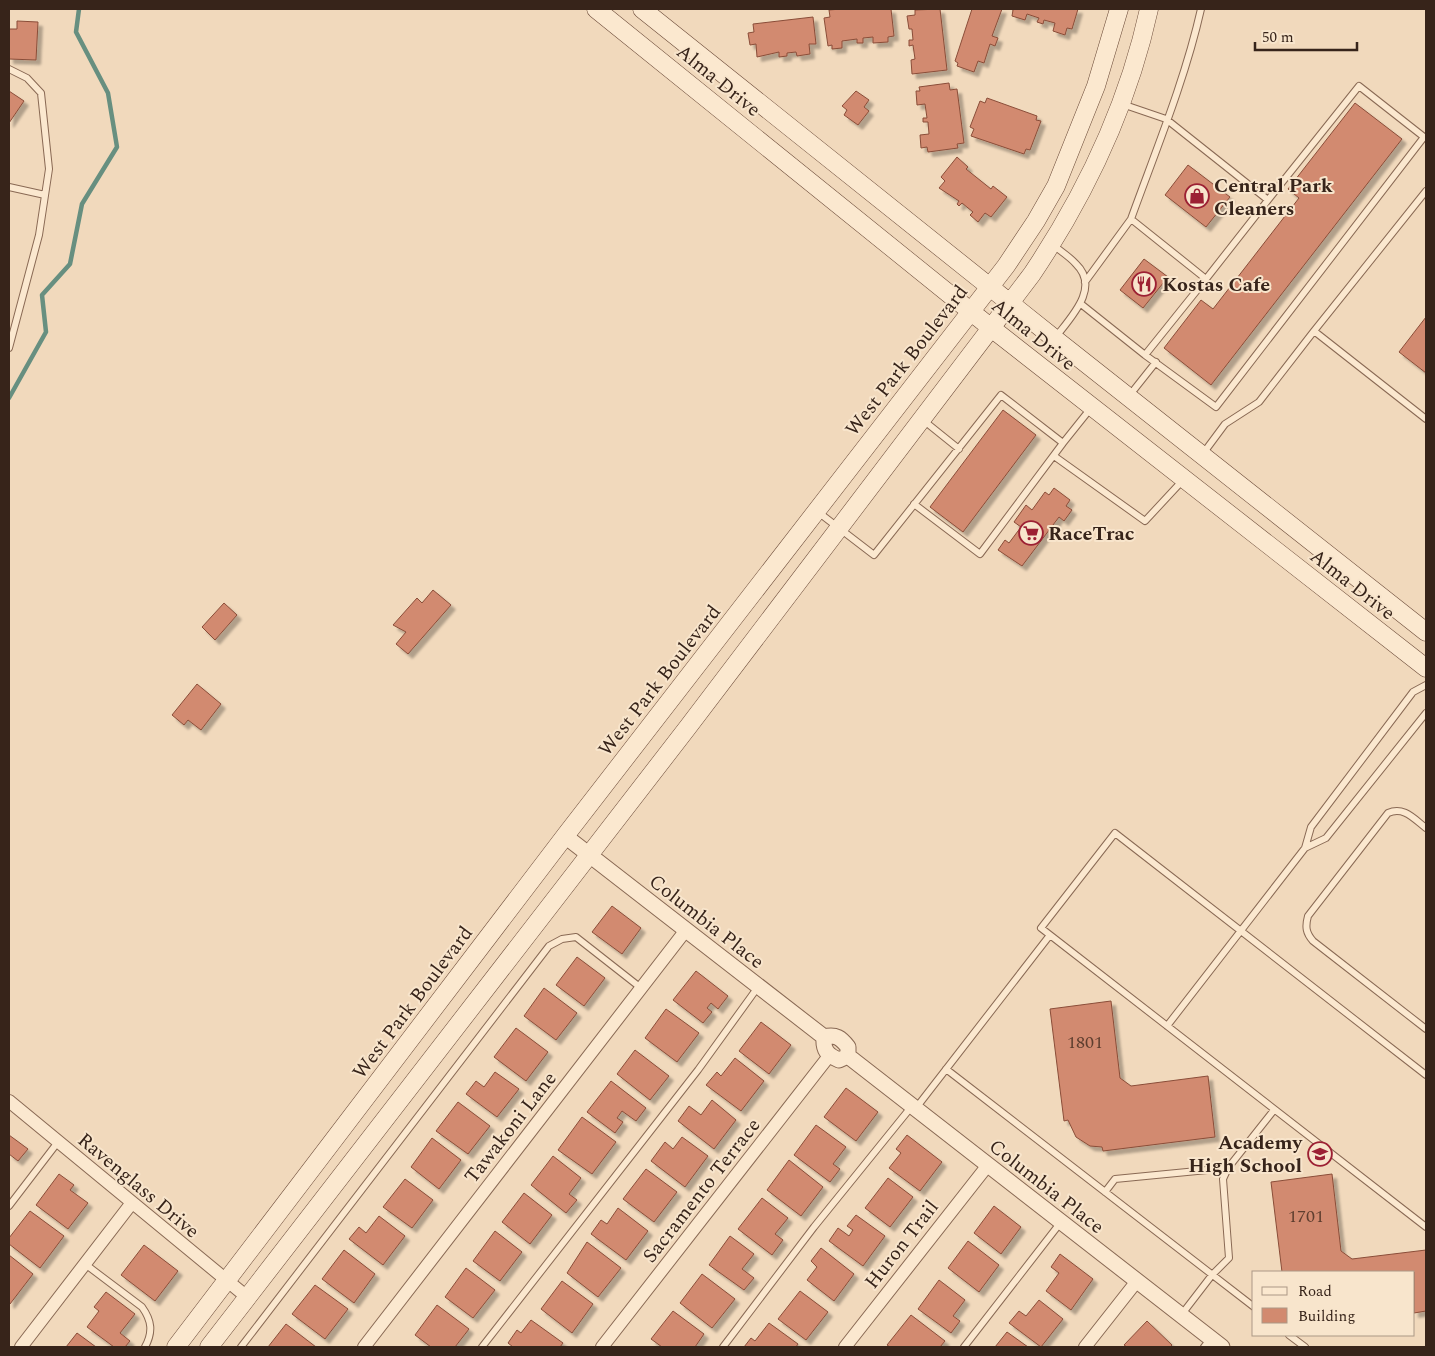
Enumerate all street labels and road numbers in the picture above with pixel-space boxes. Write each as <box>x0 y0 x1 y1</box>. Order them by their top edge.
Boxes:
street label: Alma Drive <box>669 37 767 124</box>
street label: West Park Boulevard <box>838 278 976 443</box>
street label: Alma Drive <box>984 291 1082 378</box>
street label: Alma Drive <box>1303 542 1402 628</box>
street label: West Park Boulevard <box>591 598 729 763</box>
street label: Columbia Place <box>642 867 771 977</box>
street label: West Park Boulevard <box>345 920 480 1086</box>
street label: Tawakoni Lane <box>457 1065 564 1190</box>
street label: Sacramento Terrace <box>635 1112 768 1270</box>
street label: Ravenglass Drive <box>71 1126 206 1246</box>
street label: Columbia Place <box>982 1132 1111 1242</box>
street label: Huron Trail <box>857 1194 946 1296</box>

